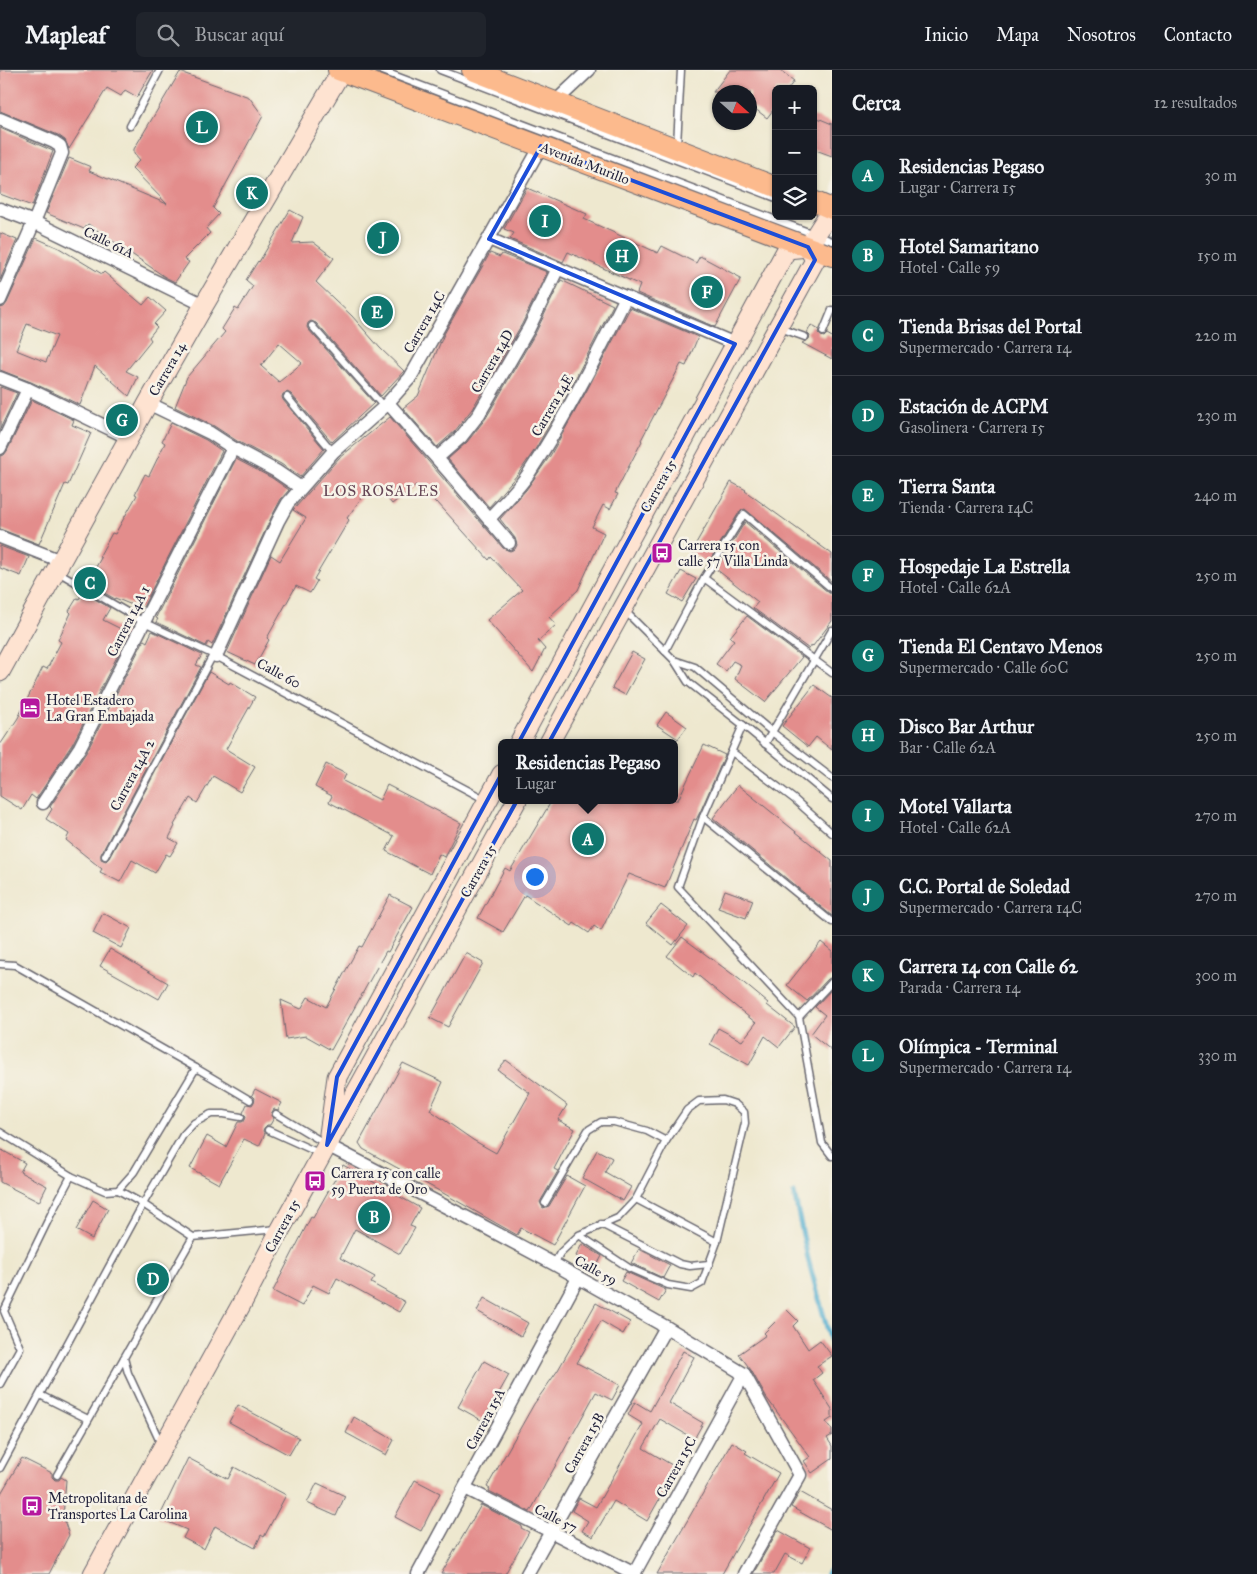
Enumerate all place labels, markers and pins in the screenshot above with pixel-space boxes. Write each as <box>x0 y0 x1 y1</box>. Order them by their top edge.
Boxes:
pin: L <box>186 108 218 146</box>
pin: K <box>236 174 268 212</box>
pin: I <box>529 202 561 240</box>
pin: J <box>367 219 399 257</box>
pin: H <box>606 237 638 275</box>
pin: F <box>691 273 723 311</box>
pin: E <box>361 293 393 331</box>
pin: G <box>106 401 138 439</box>
place label: Carrera 15 con calle 57 Villa Linda <box>678 537 788 570</box>
bus stop icon: Carrera 15 con calle 57 Villa Linda <box>650 541 674 565</box>
pin: C <box>74 564 106 602</box>
place label: Hotel Estadero La Gran Embajada <box>46 692 154 725</box>
hotel icon: Hotel Estadero La Gran Embajada <box>18 696 42 720</box>
pin: A <box>572 820 604 858</box>
place label: Carrera 15 con calle 59 Puerta de Oro <box>331 1165 441 1198</box>
bus stop icon: Carrera 15 con calle 59 Puerta de Oro <box>303 1169 327 1193</box>
pin: B <box>358 1198 390 1236</box>
pin: D <box>137 1260 169 1298</box>
place label: Metropolitana de Transportes La Carolina <box>48 1490 188 1523</box>
bus stop icon: Metropolitana de Transportes La Carolina <box>20 1494 44 1518</box>

